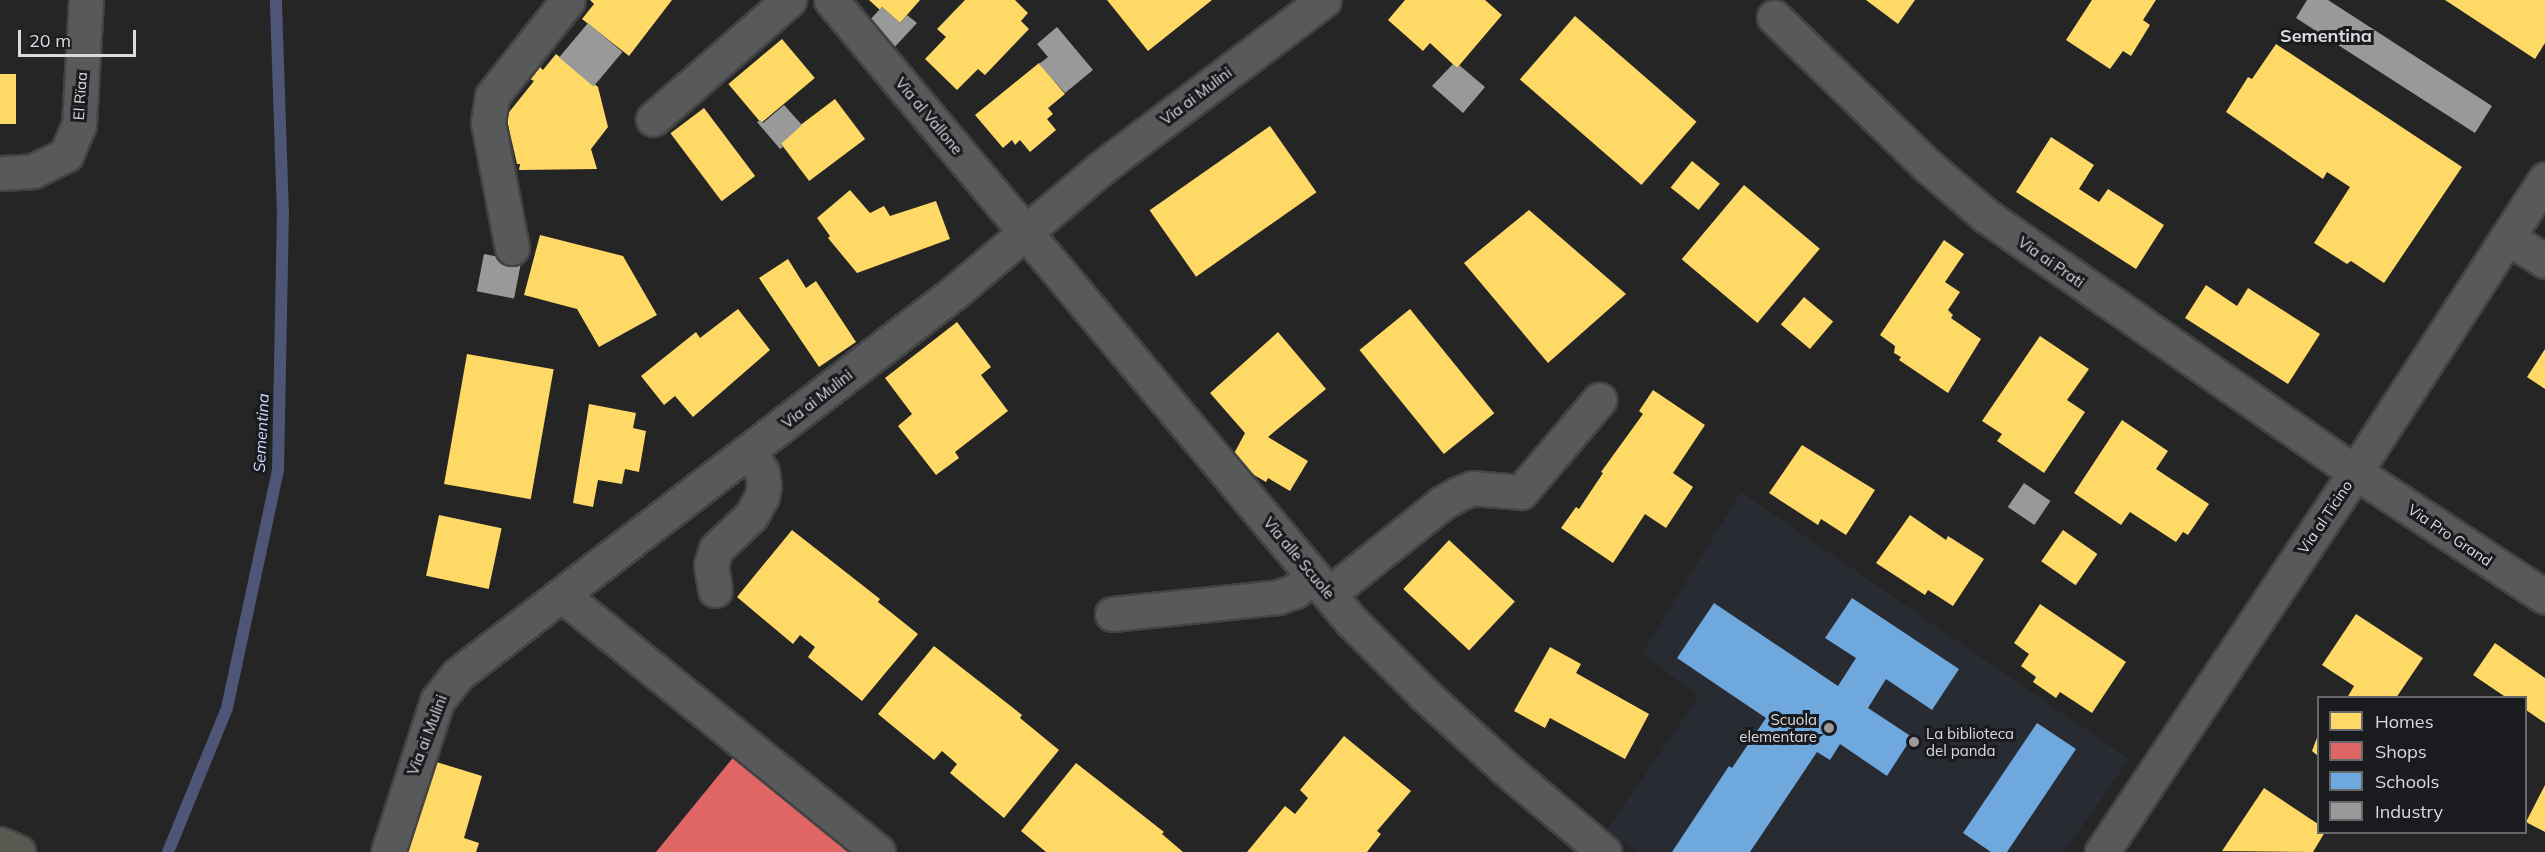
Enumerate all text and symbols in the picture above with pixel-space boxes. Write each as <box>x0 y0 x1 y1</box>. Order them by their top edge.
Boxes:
scale bar <box>21 18 140 56</box>
district label: Sementina <box>2280 25 2372 47</box>
text: 20 m <box>29 29 71 52</box>
street label: Via ai Mulini <box>1157 63 1235 129</box>
street label: El Rïaa <box>69 71 91 121</box>
street label: Via al Vallone <box>892 74 966 158</box>
street label: Via ai Prati <box>2015 233 2087 291</box>
street label: Via ai Mulini <box>778 366 856 432</box>
water label: Sementina <box>249 393 273 473</box>
street label: Via al Ticino <box>2294 477 2356 557</box>
street label: Via Pro Grand <box>2405 500 2495 570</box>
street label: Via alle Scuole <box>1260 514 1338 602</box>
street label: Via ai Mulini <box>403 692 451 778</box>
legend <box>2317 696 2527 834</box>
place label: Scuola elementare <box>1739 710 1817 745</box>
text: Homes <box>2375 710 2434 733</box>
marker: Scuola elementare <box>1822 721 1836 735</box>
place label: La biblioteca del panda <box>1926 724 2014 759</box>
marker: La biblioteca del panda <box>1907 735 1921 749</box>
text: Shops <box>2375 740 2427 763</box>
text: Schools <box>2375 770 2439 793</box>
text: Industry <box>2375 800 2443 823</box>

